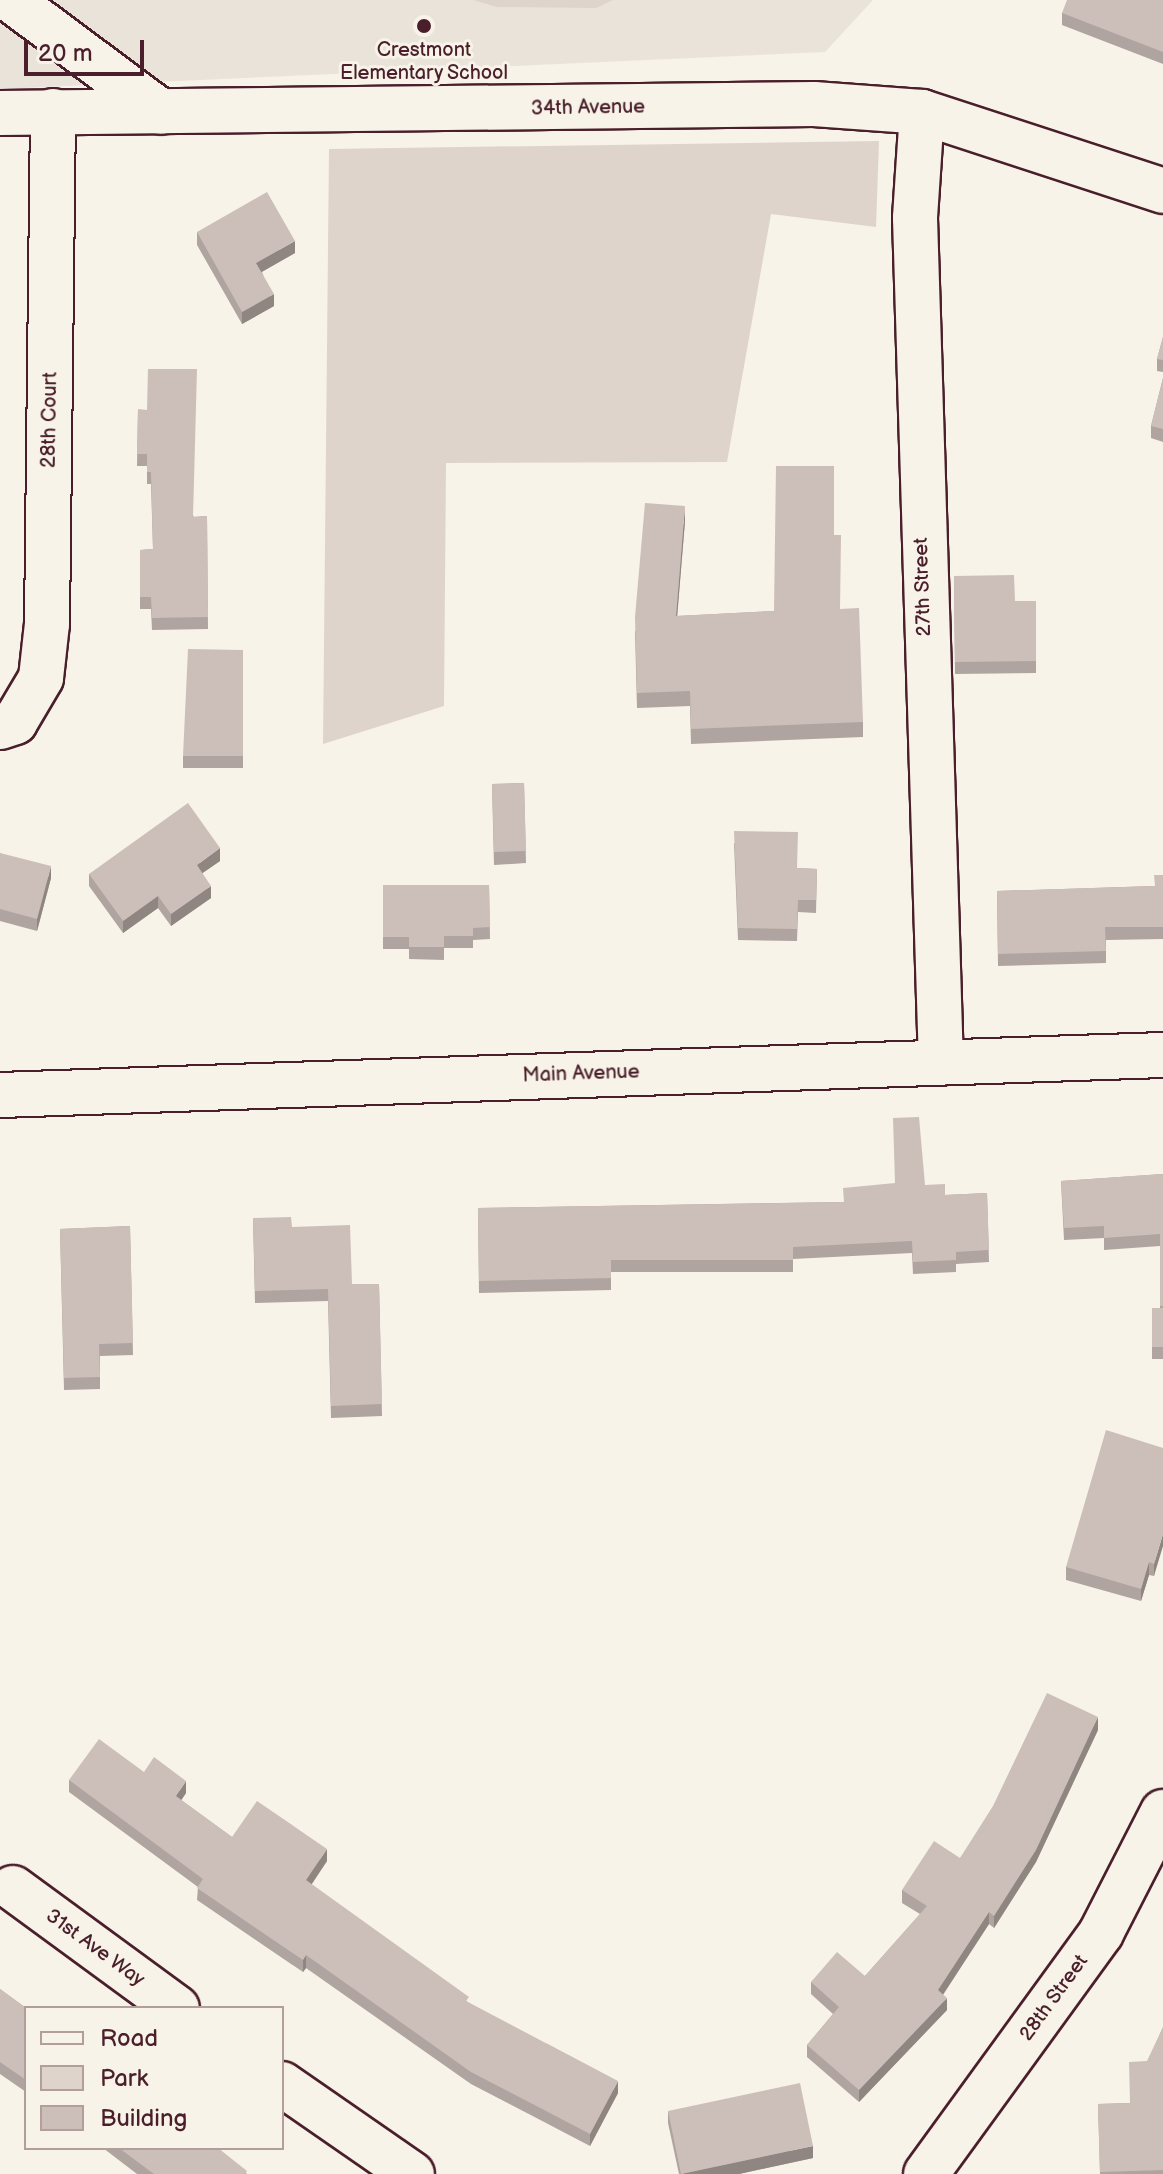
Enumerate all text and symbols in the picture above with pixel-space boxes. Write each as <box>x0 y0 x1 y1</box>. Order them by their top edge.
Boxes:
marker: Crestmont Elementary School <box>415 17 433 35</box>
scale bar <box>28 24 148 74</box>
place label: Crestmont Elementary School <box>339 38 509 85</box>
text: 20 m <box>38 39 93 68</box>
street label: 34th Avenue <box>531 95 645 121</box>
street label: 28th Court <box>37 372 63 468</box>
street label: 27th Street <box>909 537 937 637</box>
street label: Main Avenue <box>522 1060 640 1088</box>
street label: 31st Ave Way <box>41 1904 149 1992</box>
street label: 28th Street <box>1015 1950 1093 2046</box>
legend <box>24 2006 284 2150</box>
text: Road <box>100 2024 158 2053</box>
text: Park <box>100 2064 148 2093</box>
text: Building <box>100 2104 187 2133</box>

